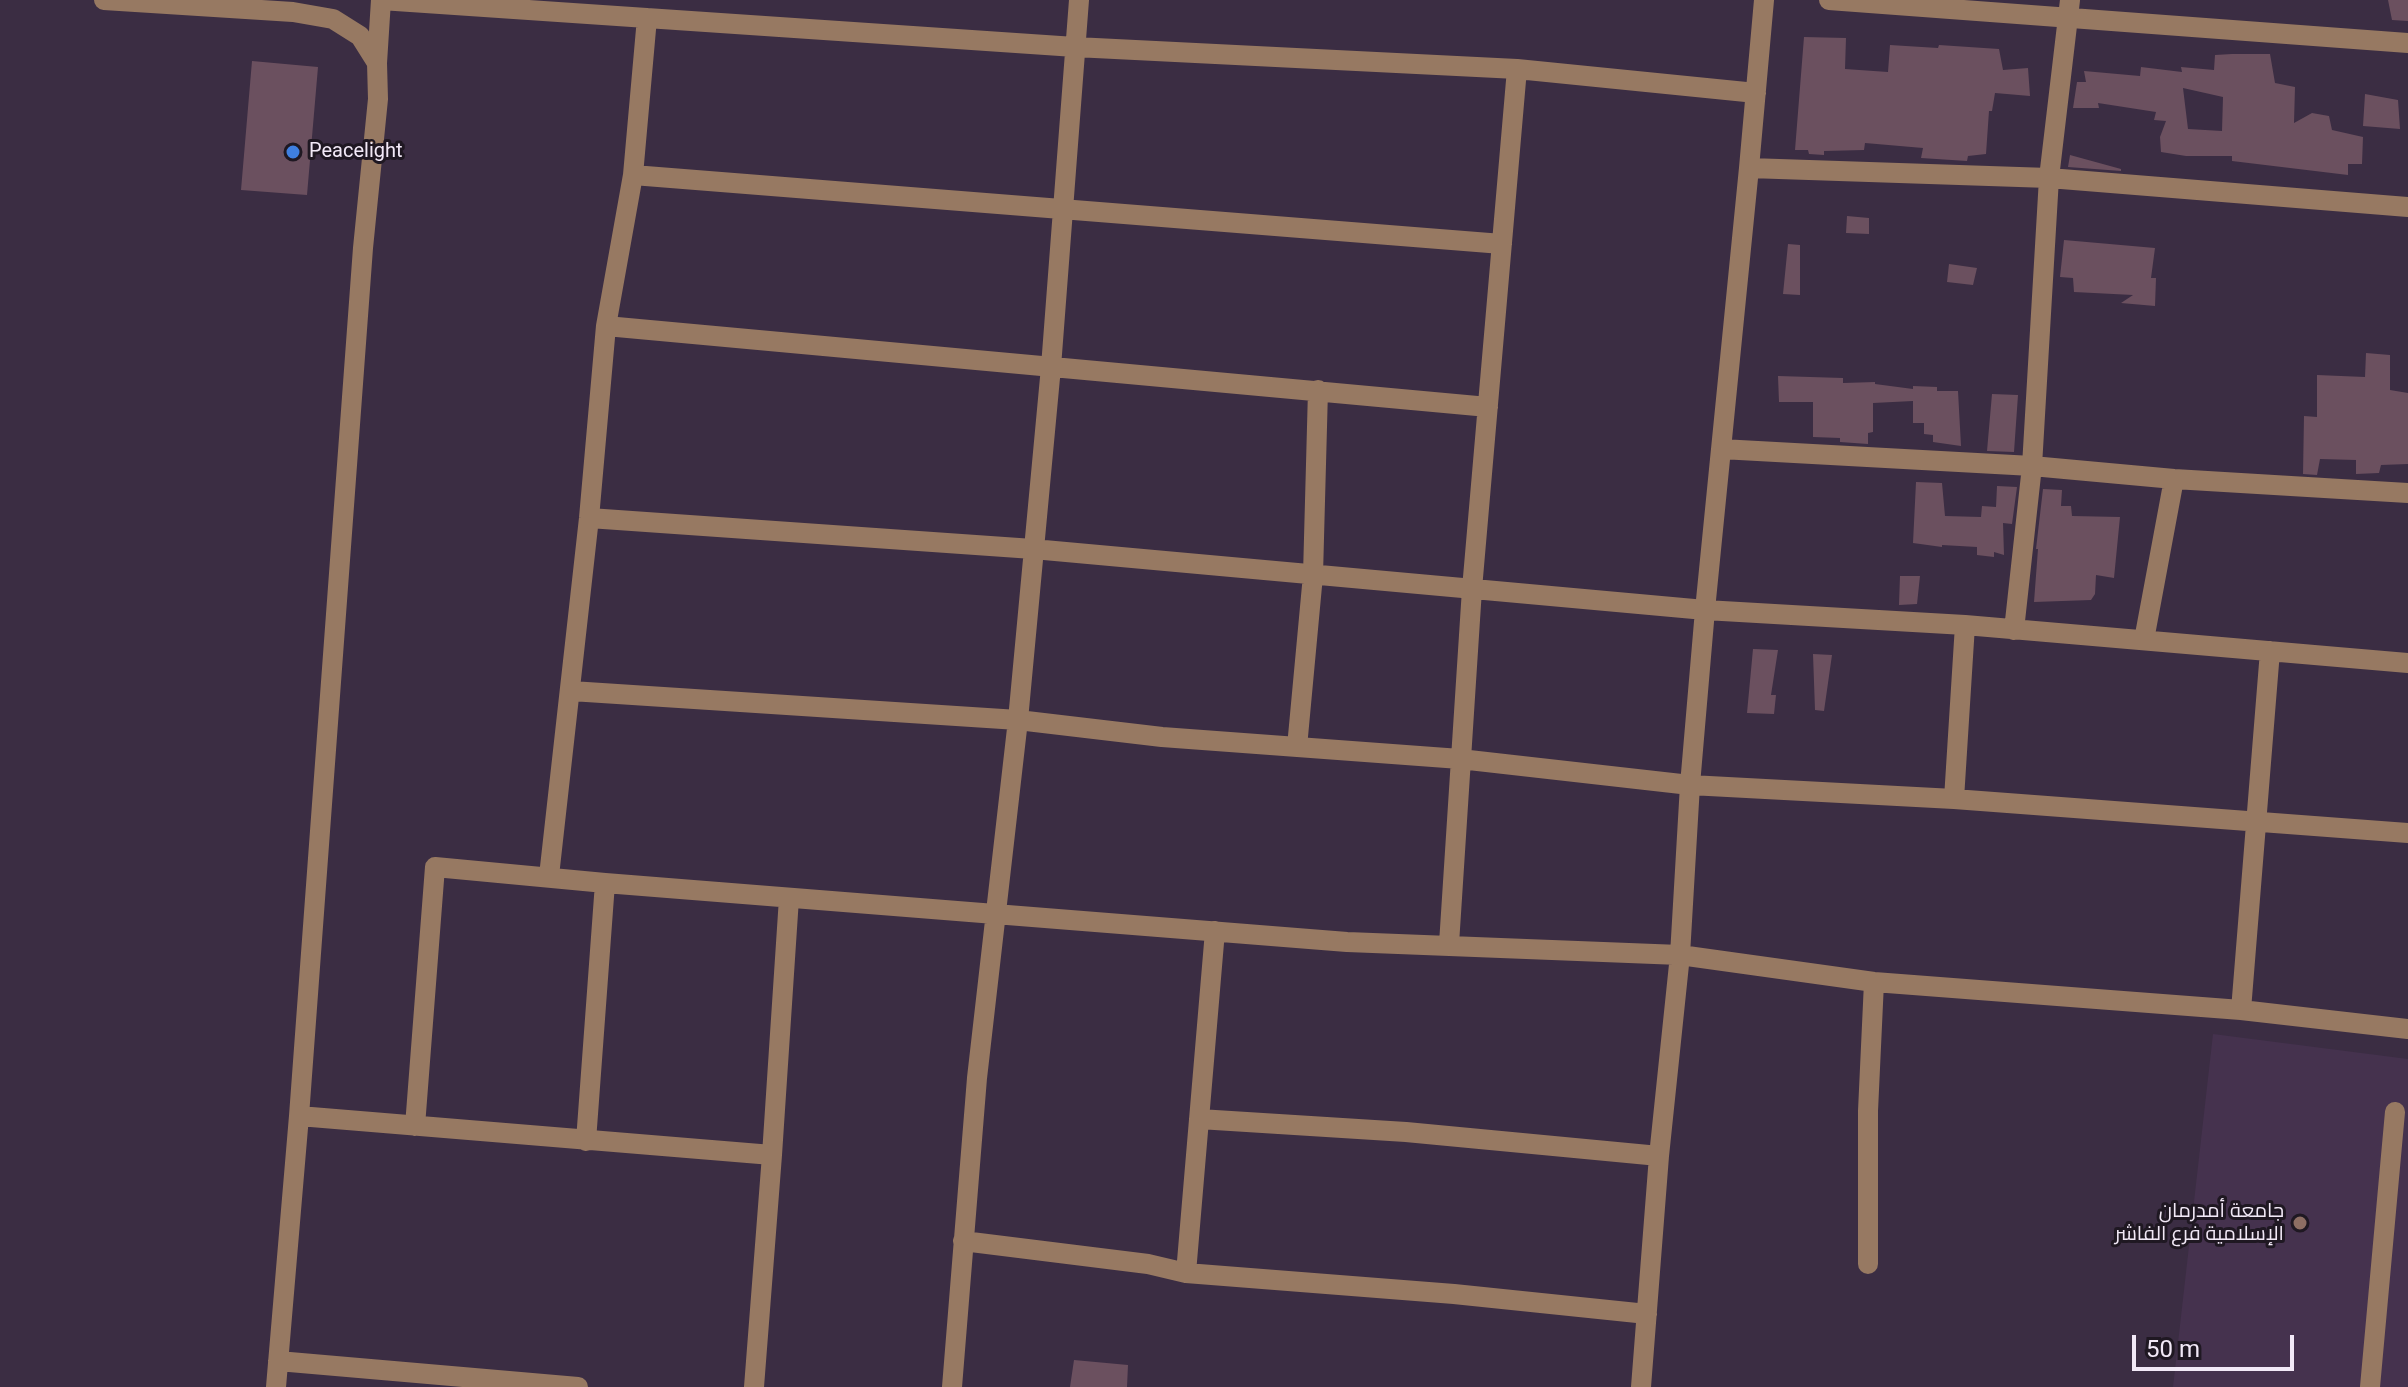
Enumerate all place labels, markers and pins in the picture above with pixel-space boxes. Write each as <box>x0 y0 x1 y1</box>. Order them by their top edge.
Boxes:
place label: Peacelight <box>309 140 403 164</box>
marker: Peacelight <box>284 143 302 161</box>
place label: جامعة أمدرمان الإسلامية فرع الفاشر <box>2115 1200 2284 1247</box>
marker: جامعة أمدرمان الإسلامية فرع الفاشر <box>2291 1214 2309 1232</box>

